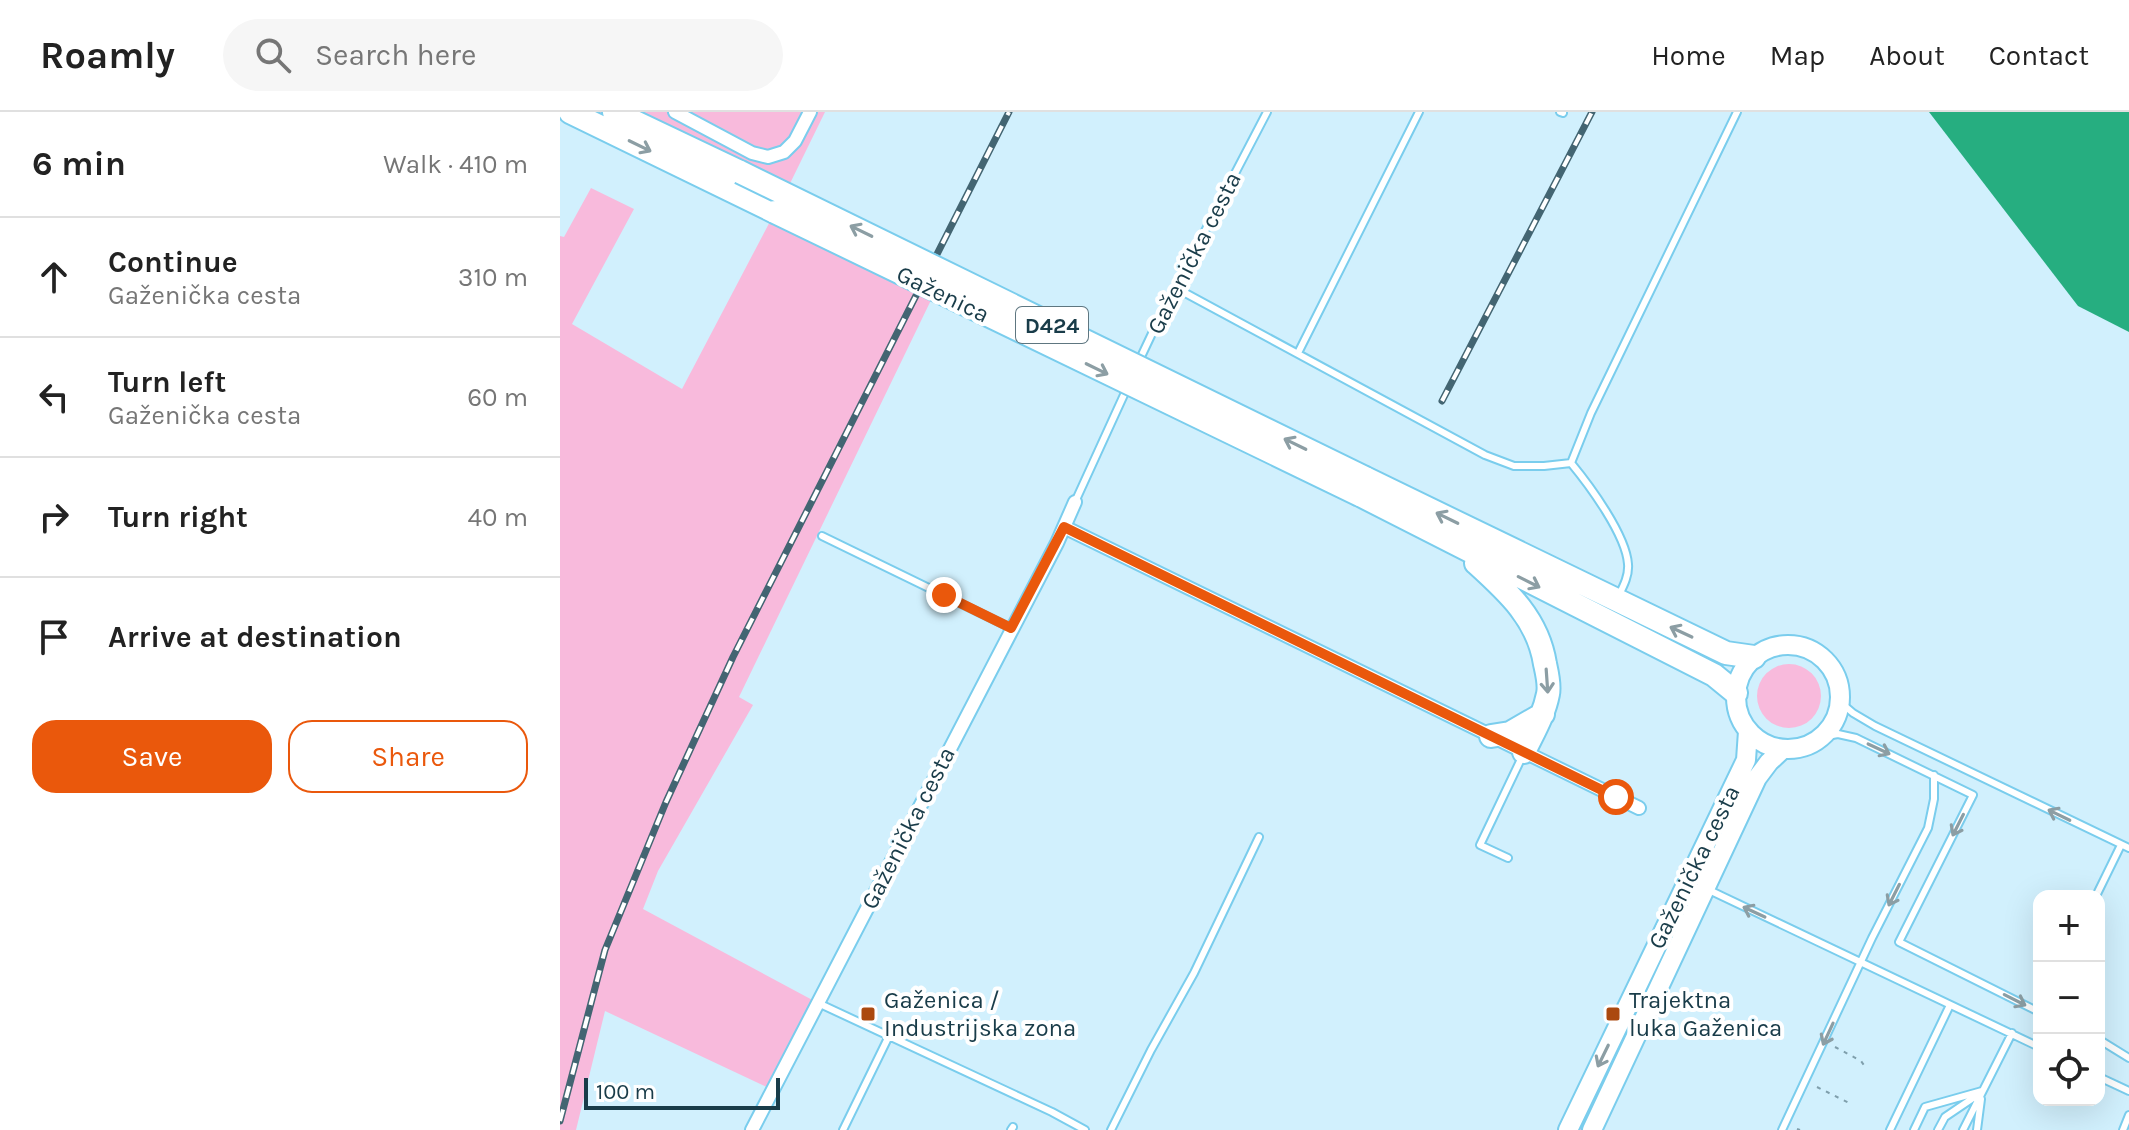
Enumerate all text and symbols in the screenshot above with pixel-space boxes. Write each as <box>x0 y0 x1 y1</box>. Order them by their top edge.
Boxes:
search box <box>223 19 783 91</box>
text: Roamly <box>40 33 175 78</box>
icon: search <box>251 33 295 77</box>
text: Search here <box>315 37 476 73</box>
text: Home <box>1651 39 1726 72</box>
text: Map <box>1770 39 1825 72</box>
text: About <box>1869 39 1945 72</box>
text: Contact <box>1989 39 2089 72</box>
one-way arrow <box>627 139 651 154</box>
text: 6 min <box>32 144 126 184</box>
text: Walk · 410 m <box>383 149 528 180</box>
street label: Gaženička cesta <box>1141 167 1247 339</box>
one-way arrow <box>849 223 873 238</box>
text: Continue <box>108 244 238 280</box>
icon: ahead <box>32 255 76 299</box>
street label: Gaženica <box>892 260 994 328</box>
text: 310 m <box>458 262 528 293</box>
text: Gaženička cesta <box>108 280 301 311</box>
road number: D424 <box>1016 307 1088 343</box>
one-way arrow <box>1085 362 1109 377</box>
text: Turn left <box>108 364 226 400</box>
icon: left <box>32 375 76 419</box>
text: 60 m <box>467 382 528 413</box>
text: Gaženička cesta <box>108 400 301 431</box>
one-way arrow <box>1284 436 1308 451</box>
icon: right <box>32 495 76 539</box>
text: Turn right <box>108 499 248 535</box>
text: 40 m <box>468 502 528 533</box>
one-way arrow <box>1436 510 1460 526</box>
one-way arrow <box>1517 574 1541 590</box>
route end <box>926 577 962 613</box>
icon: arrive <box>32 615 76 659</box>
text: Arrive at destination <box>108 619 402 655</box>
one-way arrow <box>1669 624 1693 639</box>
one-way arrow <box>1540 667 1555 694</box>
button: Save <box>32 720 272 793</box>
button: Share <box>288 720 528 793</box>
street label: Gaženička cesta <box>855 742 961 914</box>
one-way arrow <box>1867 742 1891 757</box>
route start <box>1598 779 1634 815</box>
street label: Gaženička cesta <box>1642 781 1746 953</box>
one-way arrow <box>2047 807 2071 822</box>
one-way arrow <box>1949 813 1965 837</box>
one-way arrow <box>1886 883 1902 907</box>
map controls <box>2033 890 2105 1106</box>
button: + <box>2033 890 2105 962</box>
one-way arrow <box>1742 904 1766 919</box>
button: − <box>2033 962 2105 1034</box>
place label: Gaženica / Industrijska zona <box>884 986 1076 1042</box>
place label: Trajektna luka Gaženica <box>1629 986 1782 1042</box>
one-way arrow <box>2002 993 2026 1008</box>
marker: Gaženica / Industrijska zona <box>859 1005 877 1023</box>
marker: Trajektna luka Gaženica <box>1604 1005 1622 1023</box>
one-way arrow <box>1820 1021 1835 1045</box>
button: locate <box>2033 1034 2105 1106</box>
one-way arrow <box>1595 1044 1611 1068</box>
scale bar <box>584 1074 780 1110</box>
text: 100 m <box>596 1079 655 1105</box>

